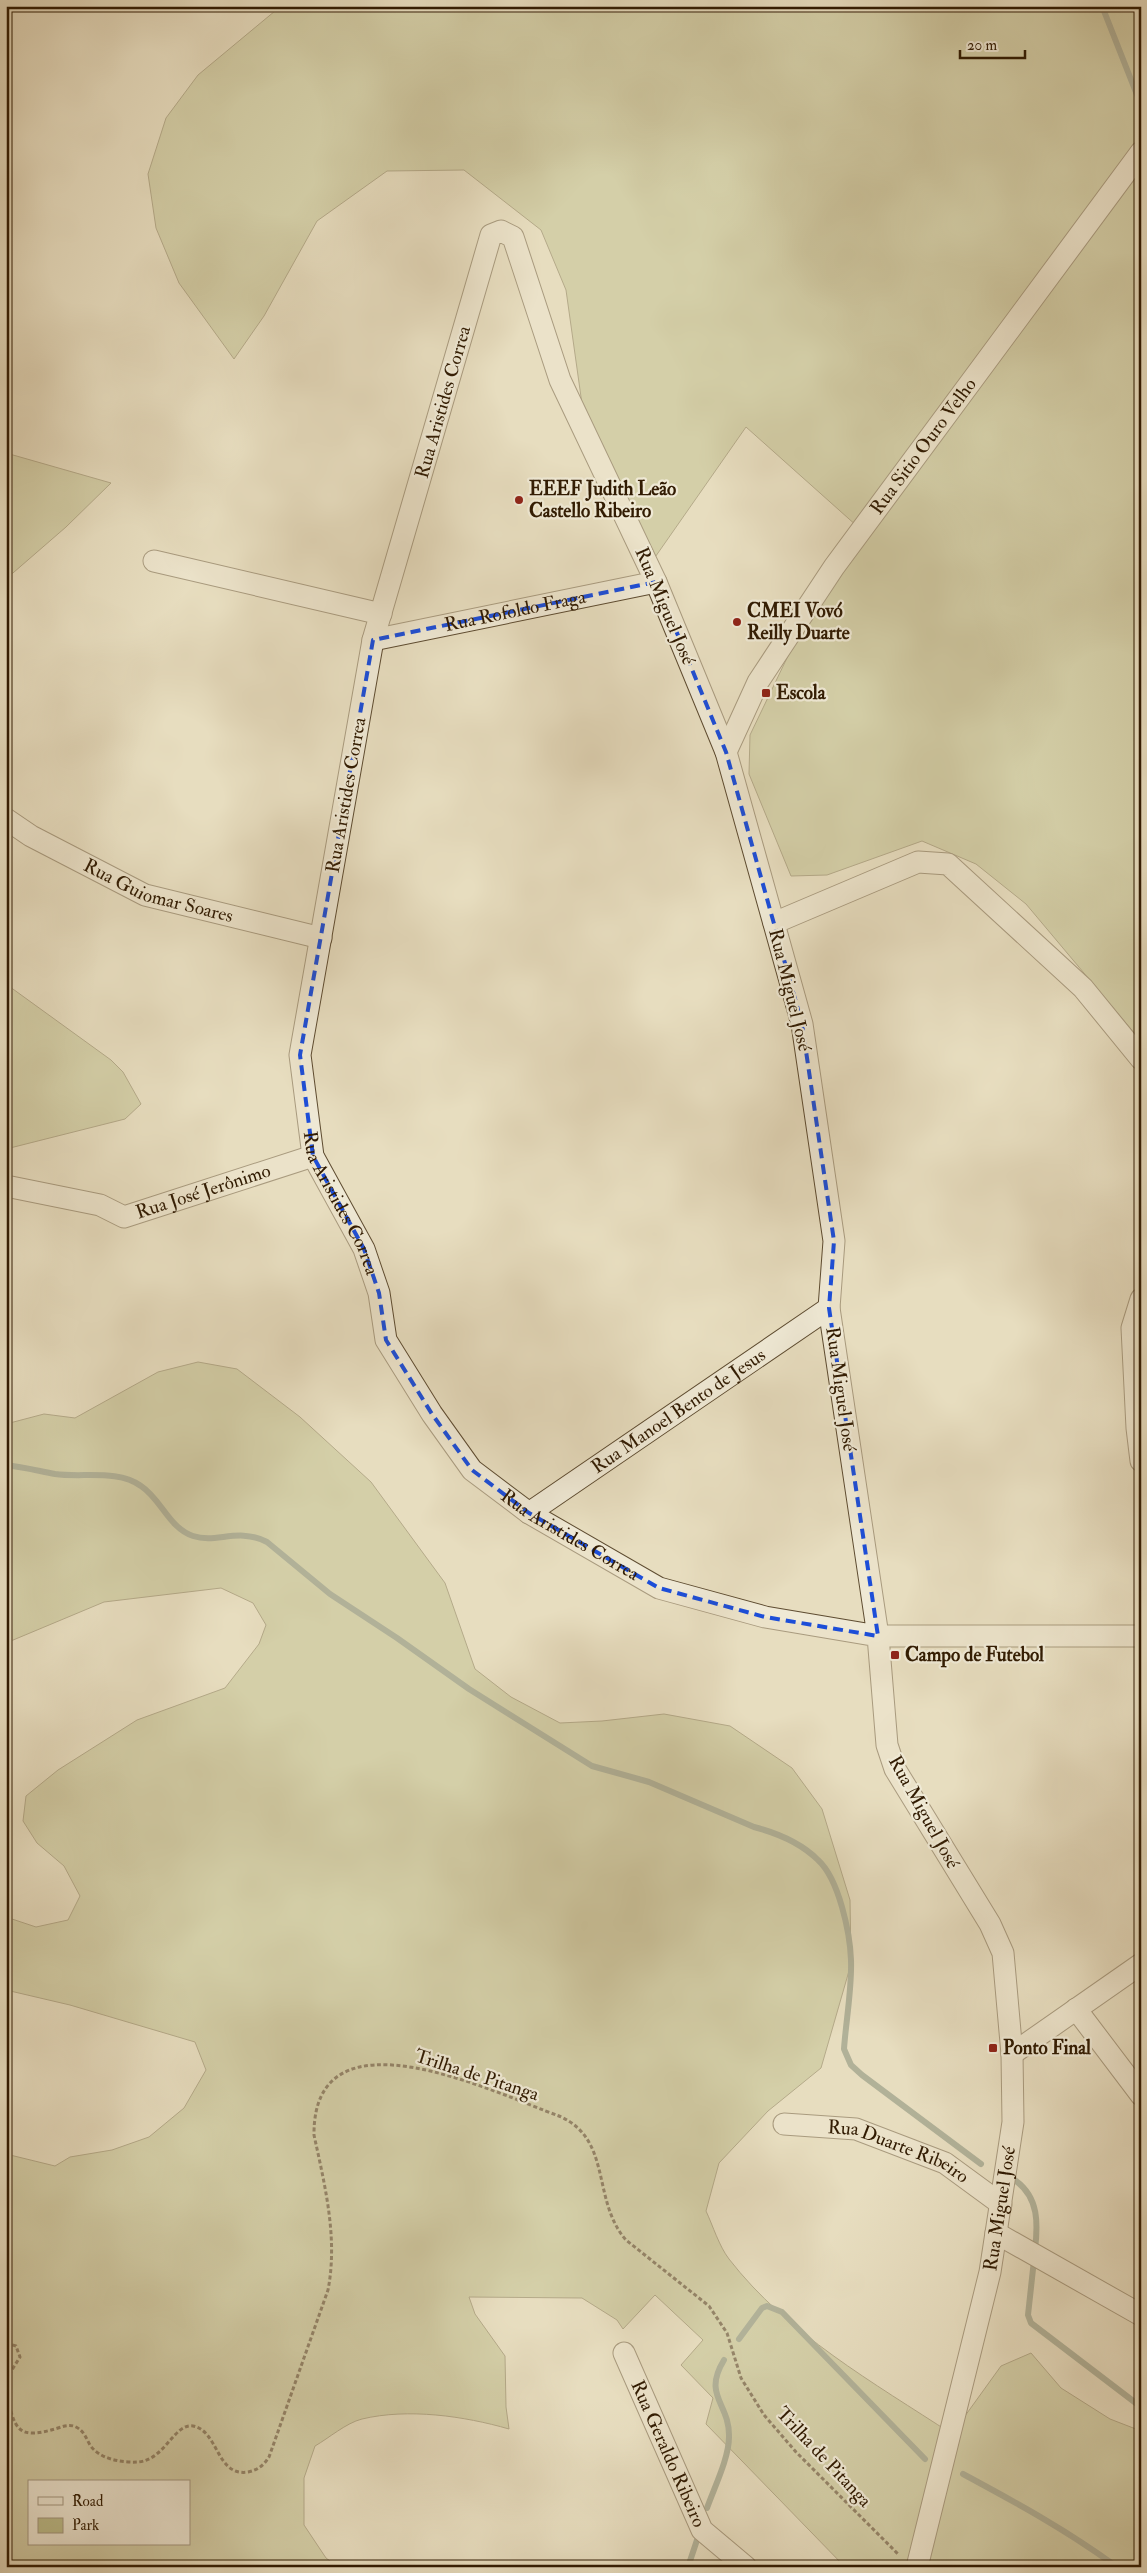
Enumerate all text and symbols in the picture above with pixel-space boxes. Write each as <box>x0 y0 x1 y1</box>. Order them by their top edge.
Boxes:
scale bar <box>960 28 1024 60</box>
text: 20 m <box>967 36 997 55</box>
street label: Rua Aristides Correa <box>410 323 476 481</box>
street label: Rua Sitio Ouro Velho <box>865 373 982 519</box>
place label: EEEF Judith Leão Castello Ribeiro <box>529 477 676 523</box>
marker: EEEF Judith Leão Castello Ribeiro <box>513 494 525 506</box>
street label: Rua Miguel José <box>629 544 701 669</box>
street label: Rua Rofoldo Fraga <box>442 585 588 637</box>
place label: CMEI Vovó Reilly Duarte <box>747 599 850 646</box>
marker: CMEI Vovó Reilly Duarte <box>731 616 743 628</box>
place label: Escola <box>776 681 827 705</box>
marker: Escola <box>760 687 772 699</box>
street label: Rua Aristides Correa <box>320 715 372 875</box>
street label: Rua Guiomar Soares <box>80 853 236 928</box>
street label: Rua Miguel José <box>763 926 817 1054</box>
street label: Rua Aristides Correa <box>298 1130 384 1278</box>
street label: Rua José Jerônimo <box>133 1158 274 1224</box>
street label: Rua Miguel José <box>820 1325 862 1453</box>
street label: Rua Manoel Bento de Jesus <box>587 1343 770 1479</box>
street label: Rua Aristides Correa <box>496 1484 644 1586</box>
place label: Campo de Futebol <box>905 1643 1044 1668</box>
marker: Campo de Futebol <box>889 1649 901 1661</box>
street label: Rua Miguel José <box>883 1751 965 1873</box>
place label: Ponto Final <box>1003 2036 1091 2060</box>
marker: Ponto Final <box>987 2042 999 2054</box>
street label: Trilha de Pitanga <box>412 2044 542 2106</box>
street label: Rua Duarte Ribeiro <box>827 2115 974 2189</box>
street label: Rua Miguel José <box>978 2145 1021 2273</box>
street label: Rua Geraldo Ribeiro <box>625 2376 711 2531</box>
street label: Trilha de Pitanga <box>771 2402 877 2512</box>
legend <box>28 2480 190 2546</box>
text: Road <box>72 2492 104 2511</box>
text: Park <box>72 2516 99 2535</box>

